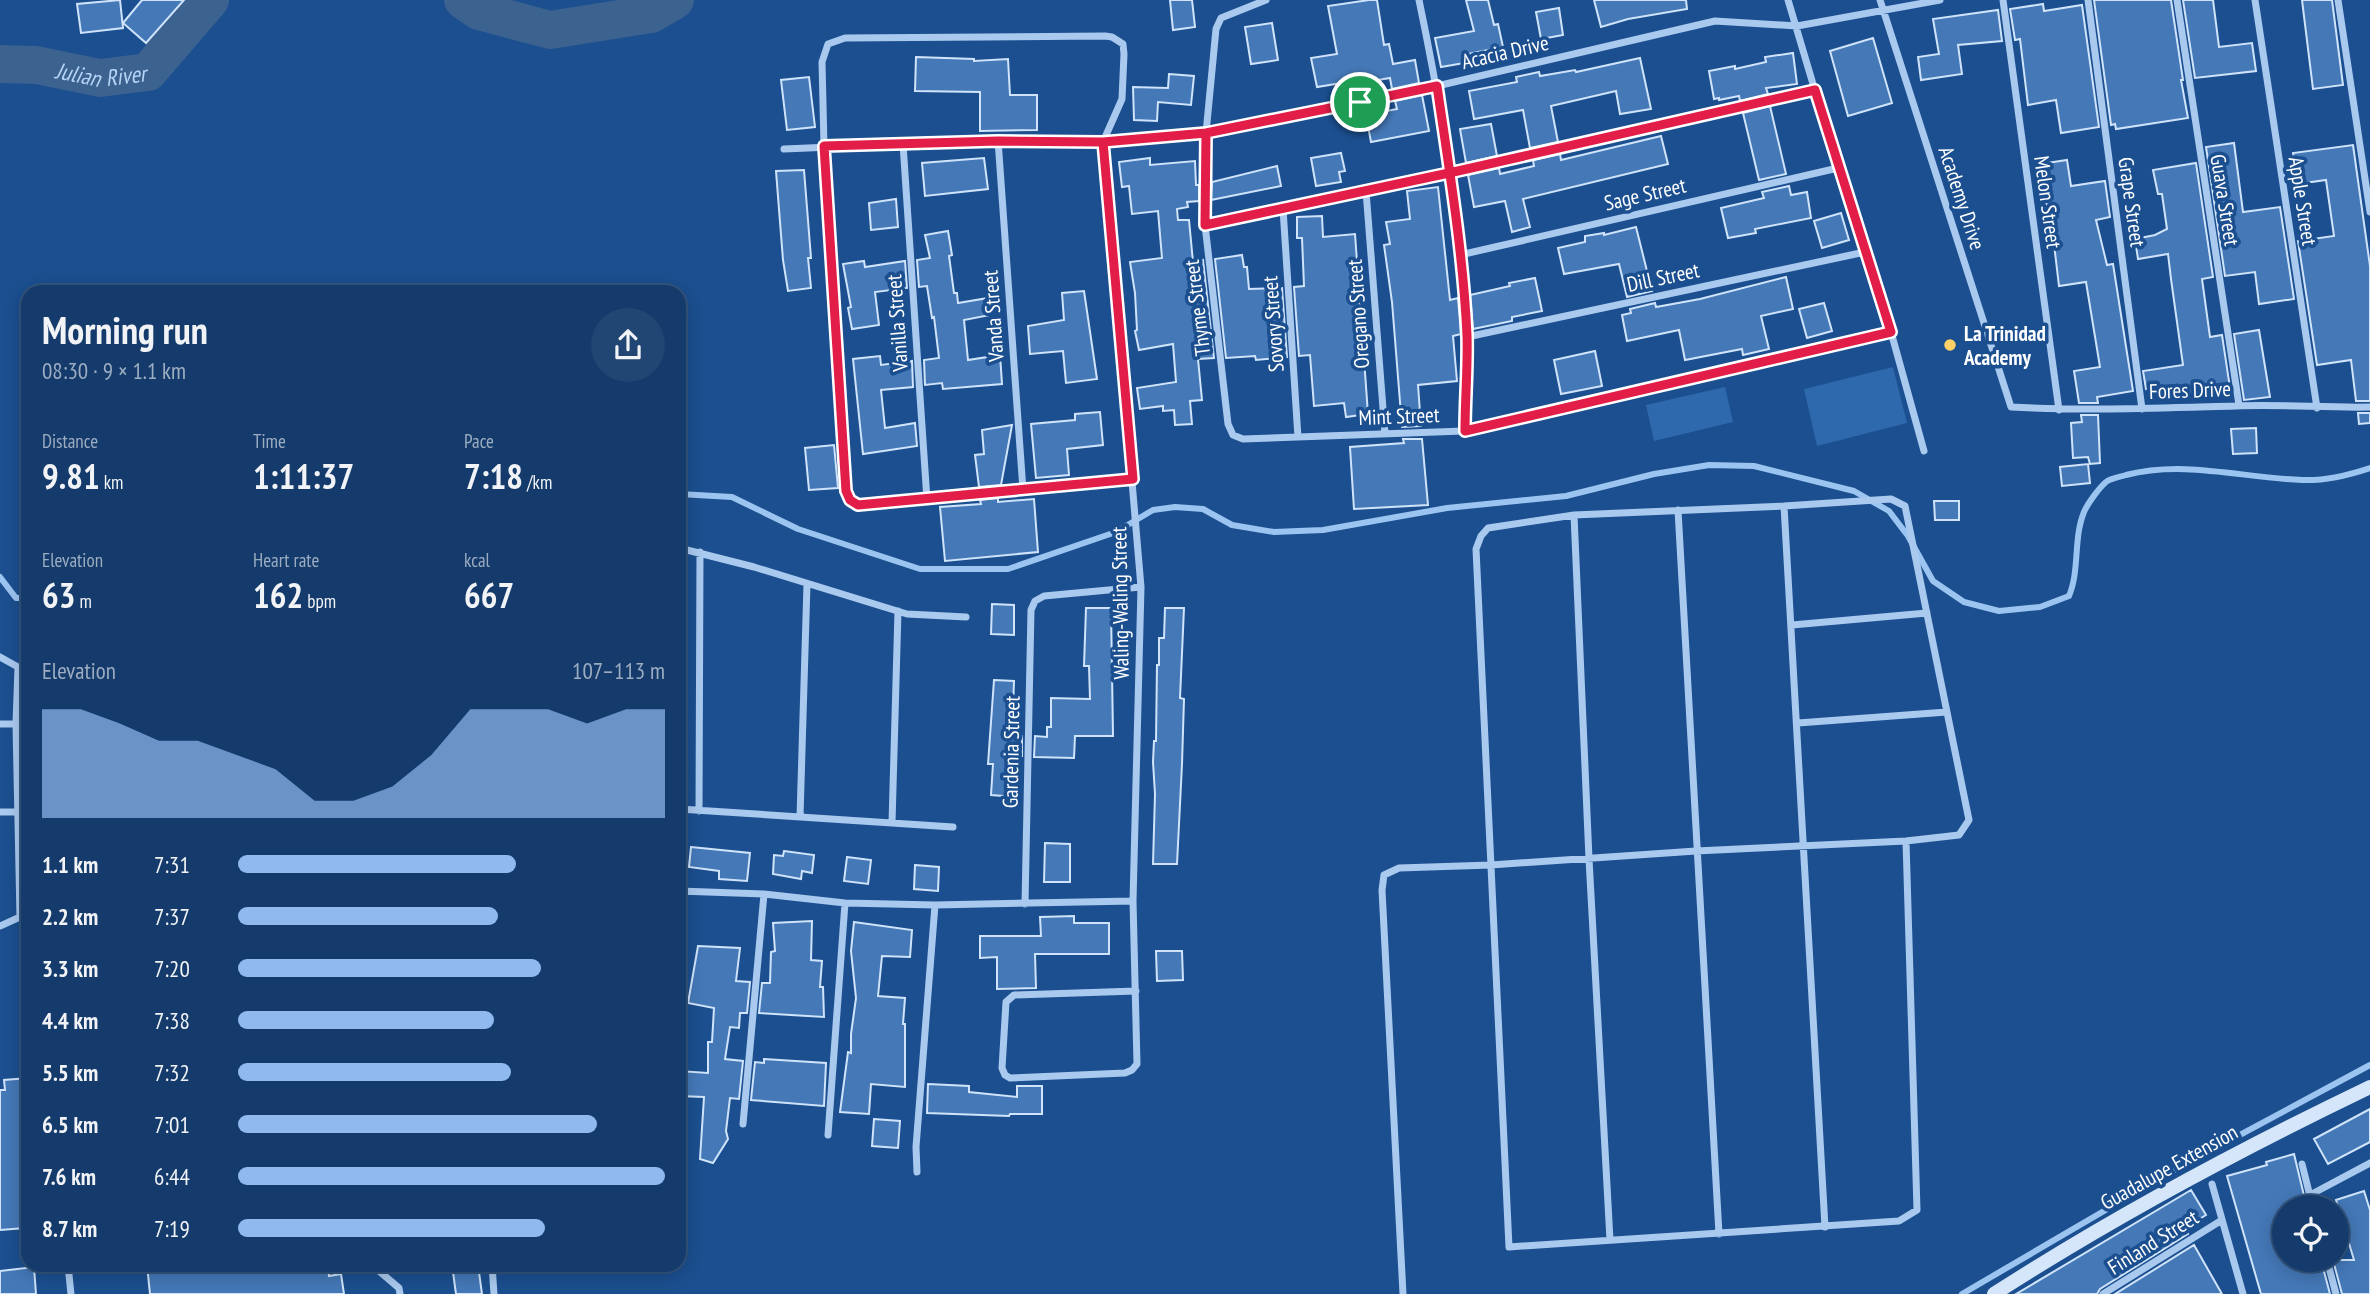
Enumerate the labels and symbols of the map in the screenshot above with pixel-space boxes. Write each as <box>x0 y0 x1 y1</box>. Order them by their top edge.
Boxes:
street label: Acacia Drive <box>1459 29 1551 75</box>
water label: Julian River <box>52 55 151 93</box>
pin <box>1330 72 1390 132</box>
street label: Academy Drive <box>1933 143 1991 253</box>
street label: Guava Street <box>2204 152 2246 248</box>
street label: Melon Street <box>2028 154 2068 250</box>
street label: Grape Street <box>2112 155 2152 249</box>
street label: Apple Street <box>2283 155 2323 248</box>
street label: Sage Street <box>1601 171 1689 216</box>
street label: Dill Street <box>1624 256 1702 298</box>
street label: Thyme Street <box>1178 258 1216 358</box>
street label: Oregano Street <box>1341 258 1375 370</box>
street label: Vanda Street <box>976 269 1010 364</box>
street label: Vanilla Street <box>880 273 914 373</box>
street label: Sovory Street <box>1256 275 1290 373</box>
place label: La Trinidad Academy <box>1963 320 2046 371</box>
marker: La Trinidad Academy <box>1942 337 1958 353</box>
street label: Fores Drive <box>2149 375 2231 405</box>
street label: Mint Street <box>1358 401 1440 431</box>
street label: Waling-Waling Street <box>1105 526 1135 680</box>
street label: Gardenia Street <box>997 695 1025 808</box>
street label: Guadalupe Extension <box>2096 1118 2242 1216</box>
street label: Finland Street <box>2103 1203 2204 1280</box>

